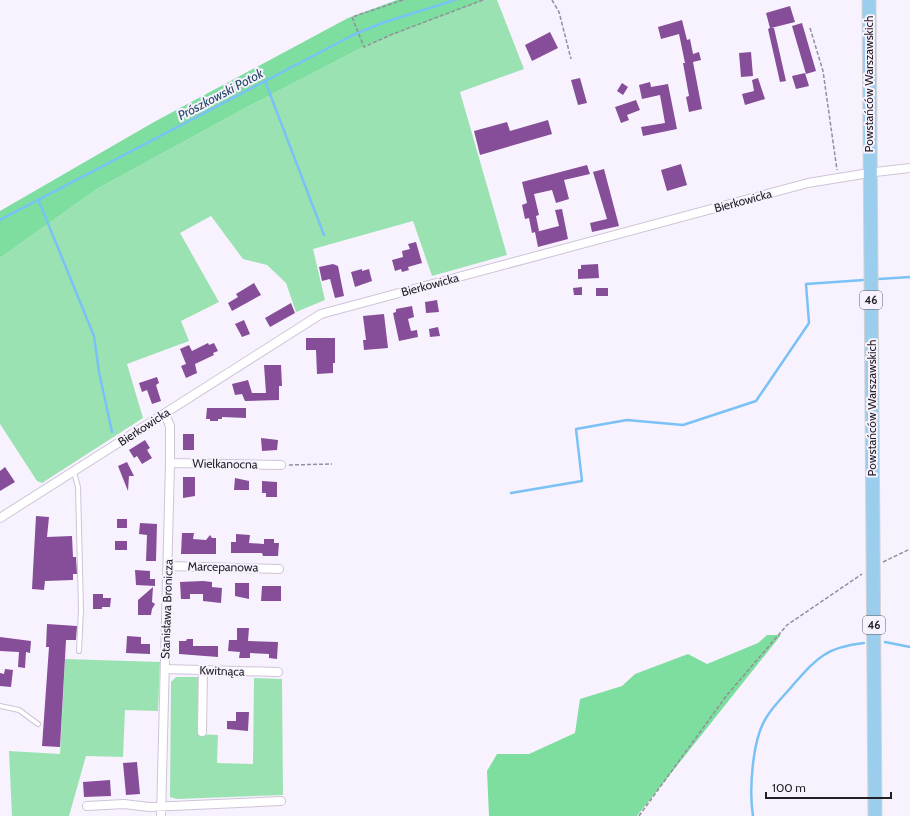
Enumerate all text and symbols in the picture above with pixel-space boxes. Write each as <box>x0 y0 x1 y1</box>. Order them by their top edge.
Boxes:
street label: Powstańców Warszawskich <box>861 16 876 152</box>
water label: Prószkowski Potok <box>175 65 266 123</box>
street label: Bierkowicka <box>712 186 774 215</box>
street label: Bierkowicka <box>399 270 461 299</box>
road number: 46 <box>860 291 882 309</box>
street label: Powstańców Warszawskich <box>864 340 879 476</box>
street label: Bierkowicka <box>115 404 173 449</box>
street label: Wielkanocna <box>192 455 258 472</box>
street label: Marcepanowa <box>188 558 259 575</box>
street label: Stanisława Bronicza <box>157 559 176 659</box>
road number: 46 <box>863 616 885 634</box>
street label: Kwitnąca <box>199 662 245 679</box>
scale bar <box>766 774 891 800</box>
text: 100 m <box>772 780 806 795</box>

